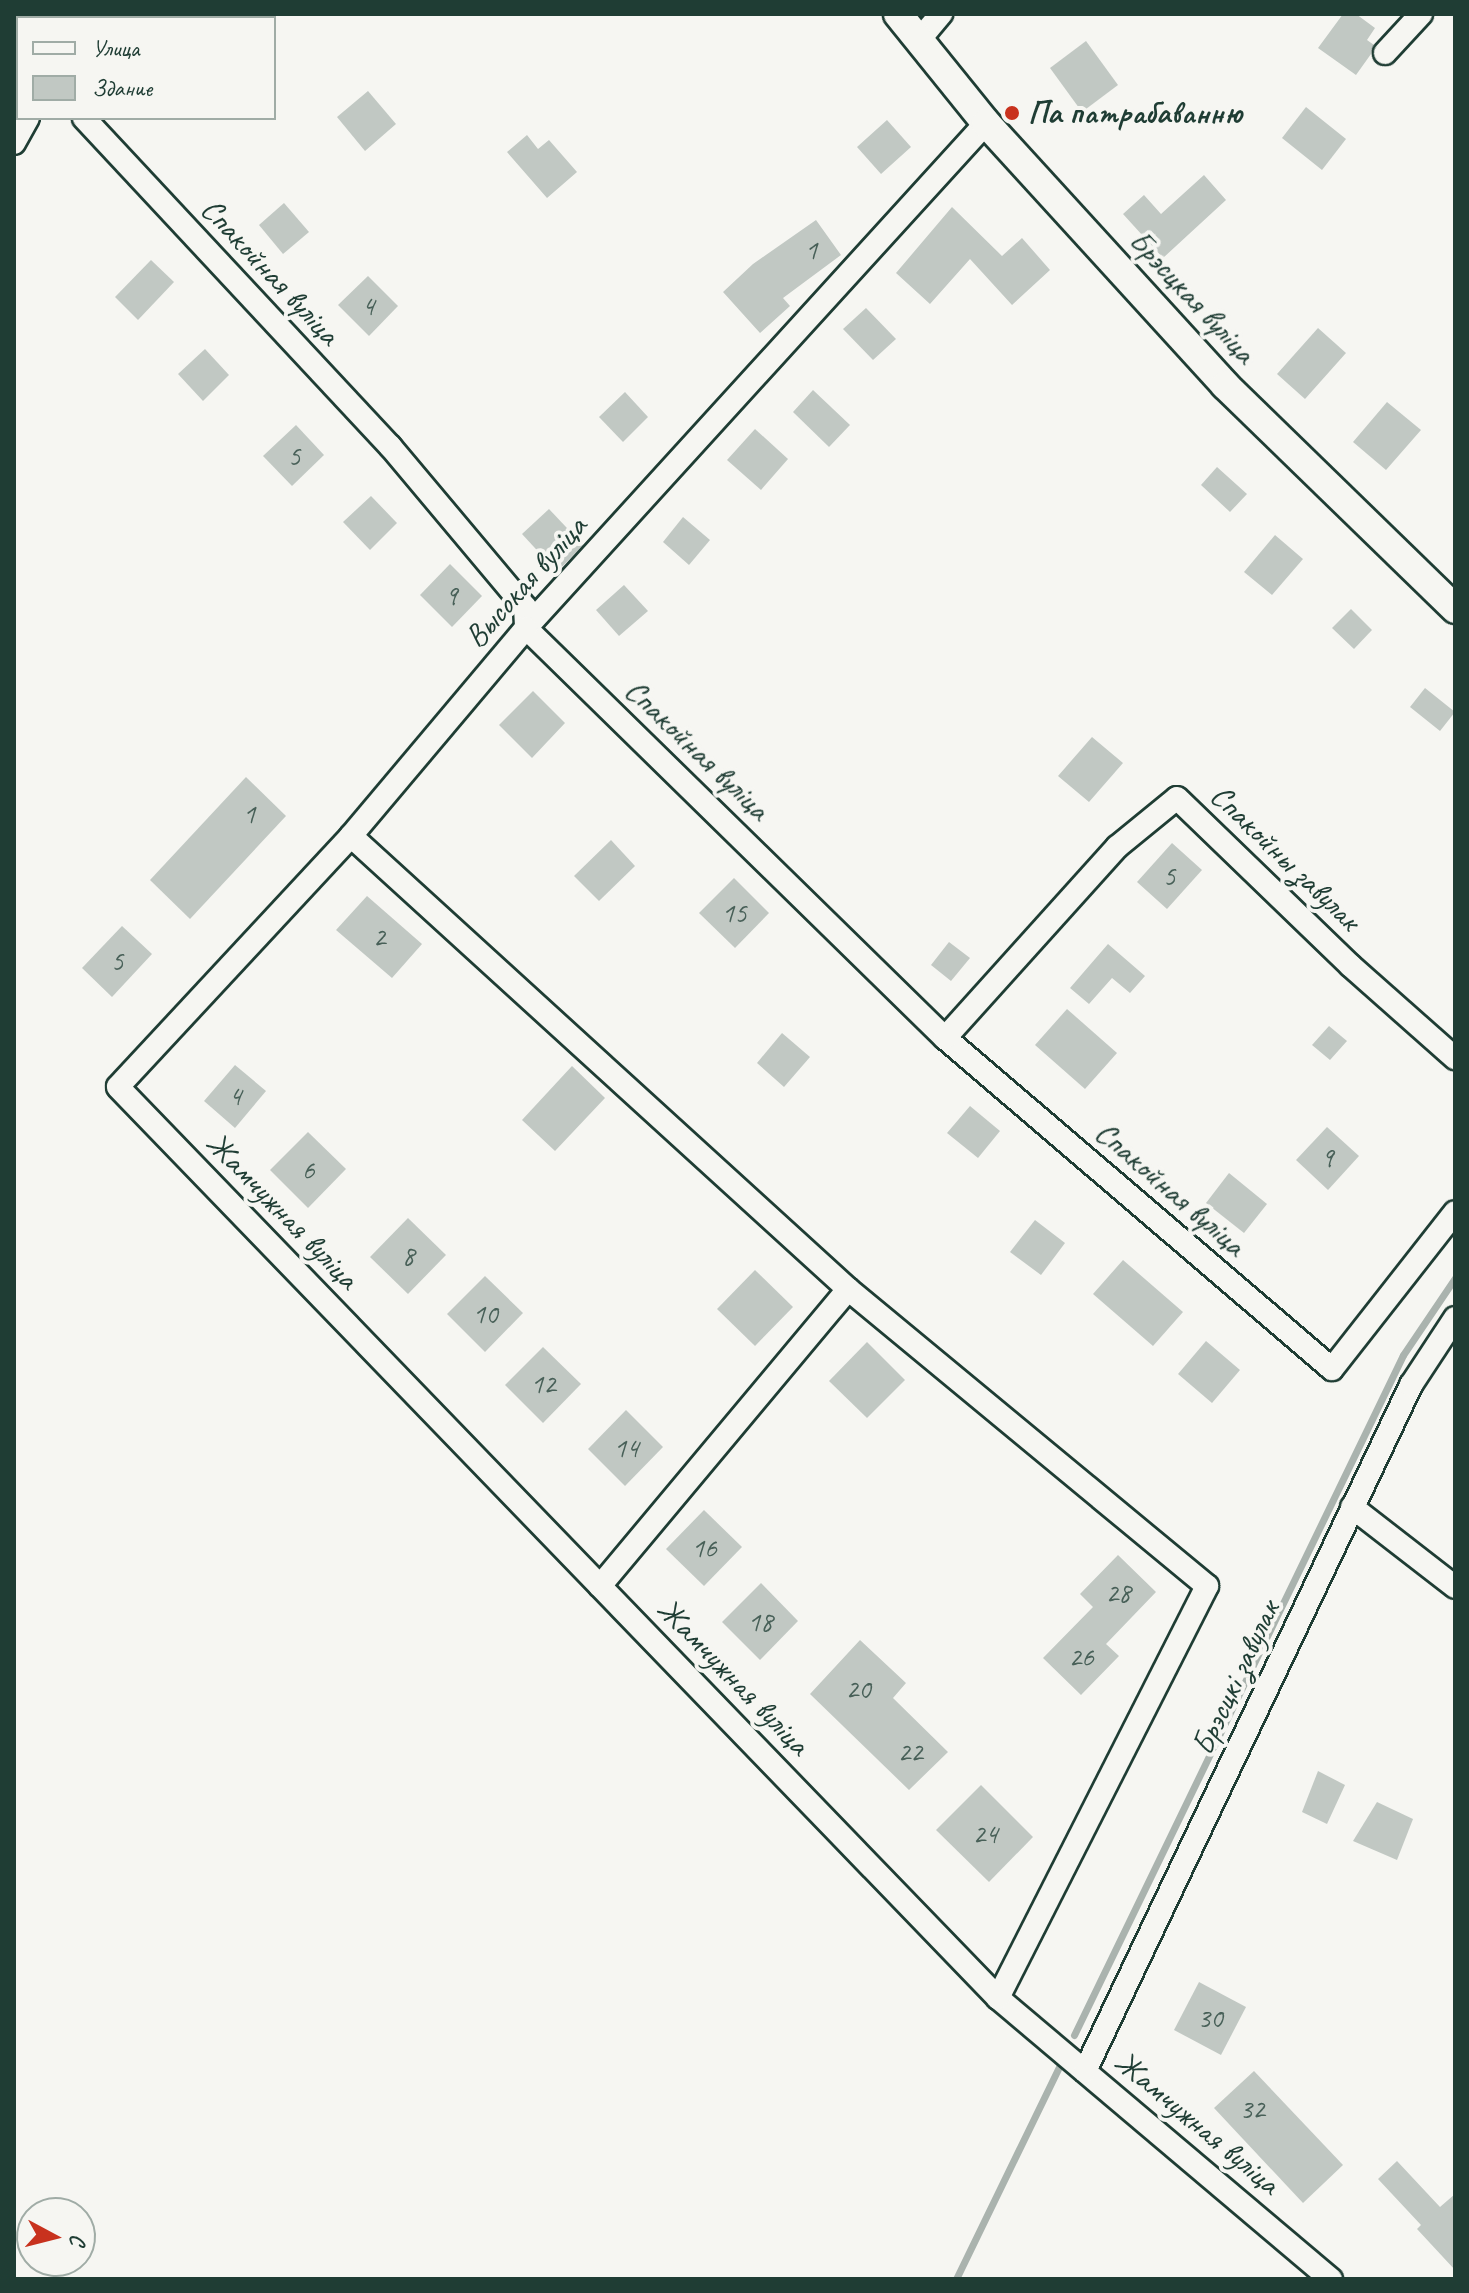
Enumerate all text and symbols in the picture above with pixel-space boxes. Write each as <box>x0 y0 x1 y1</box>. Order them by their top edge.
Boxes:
legend <box>16 16 276 120</box>
text: Улица <box>92 33 140 63</box>
text: Здание <box>92 73 152 103</box>
place label: Па патрабаванню <box>1028 94 1242 132</box>
marker: Па патрабаванню <box>1003 104 1021 122</box>
street label: Спакойная вуліца <box>193 191 347 353</box>
street label: Брэсцкая вуліца <box>1121 222 1263 372</box>
house number: 1 <box>805 233 817 267</box>
house number: 4 <box>362 289 374 323</box>
house number: 5 <box>288 439 300 473</box>
street label: Высокая вуліца <box>457 509 595 655</box>
house number: 9 <box>445 579 457 613</box>
street label: Спакойная вуліца <box>617 672 777 828</box>
street label: Спакойны завулак <box>1202 777 1368 939</box>
house number: 1 <box>243 797 255 831</box>
house number: 5 <box>1163 859 1175 893</box>
house number: 15 <box>721 896 747 930</box>
house number: 2 <box>373 920 385 954</box>
house number: 5 <box>111 944 123 978</box>
house number: 4 <box>229 1079 241 1113</box>
street label: Спакойная вуліца <box>1087 1114 1253 1264</box>
street label: Жамчужная вуліца <box>198 1125 366 1297</box>
house number: 9 <box>1321 1141 1333 1175</box>
house number: 6 <box>302 1153 314 1187</box>
house number: 8 <box>402 1239 414 1273</box>
house number: 10 <box>472 1297 498 1331</box>
house number: 12 <box>530 1367 556 1401</box>
house number: 14 <box>613 1431 639 1465</box>
house number: 16 <box>691 1531 717 1565</box>
house number: 28 <box>1105 1576 1131 1610</box>
street label: Жамчужная вуліца <box>649 1591 817 1763</box>
street label: Брэсцкі завулак <box>1184 1595 1288 1761</box>
house number: 18 <box>747 1605 773 1639</box>
house number: 26 <box>1068 1640 1094 1674</box>
house number: 20 <box>845 1672 871 1706</box>
house number: 22 <box>897 1735 923 1769</box>
house number: 24 <box>972 1817 998 1851</box>
house number: 30 <box>1197 2001 1223 2035</box>
street label: Жамчужная вуліца <box>1107 2043 1287 2203</box>
house number: 32 <box>1239 2092 1265 2126</box>
north arrow <box>16 2197 96 2277</box>
text: С <box>63 2233 92 2247</box>

